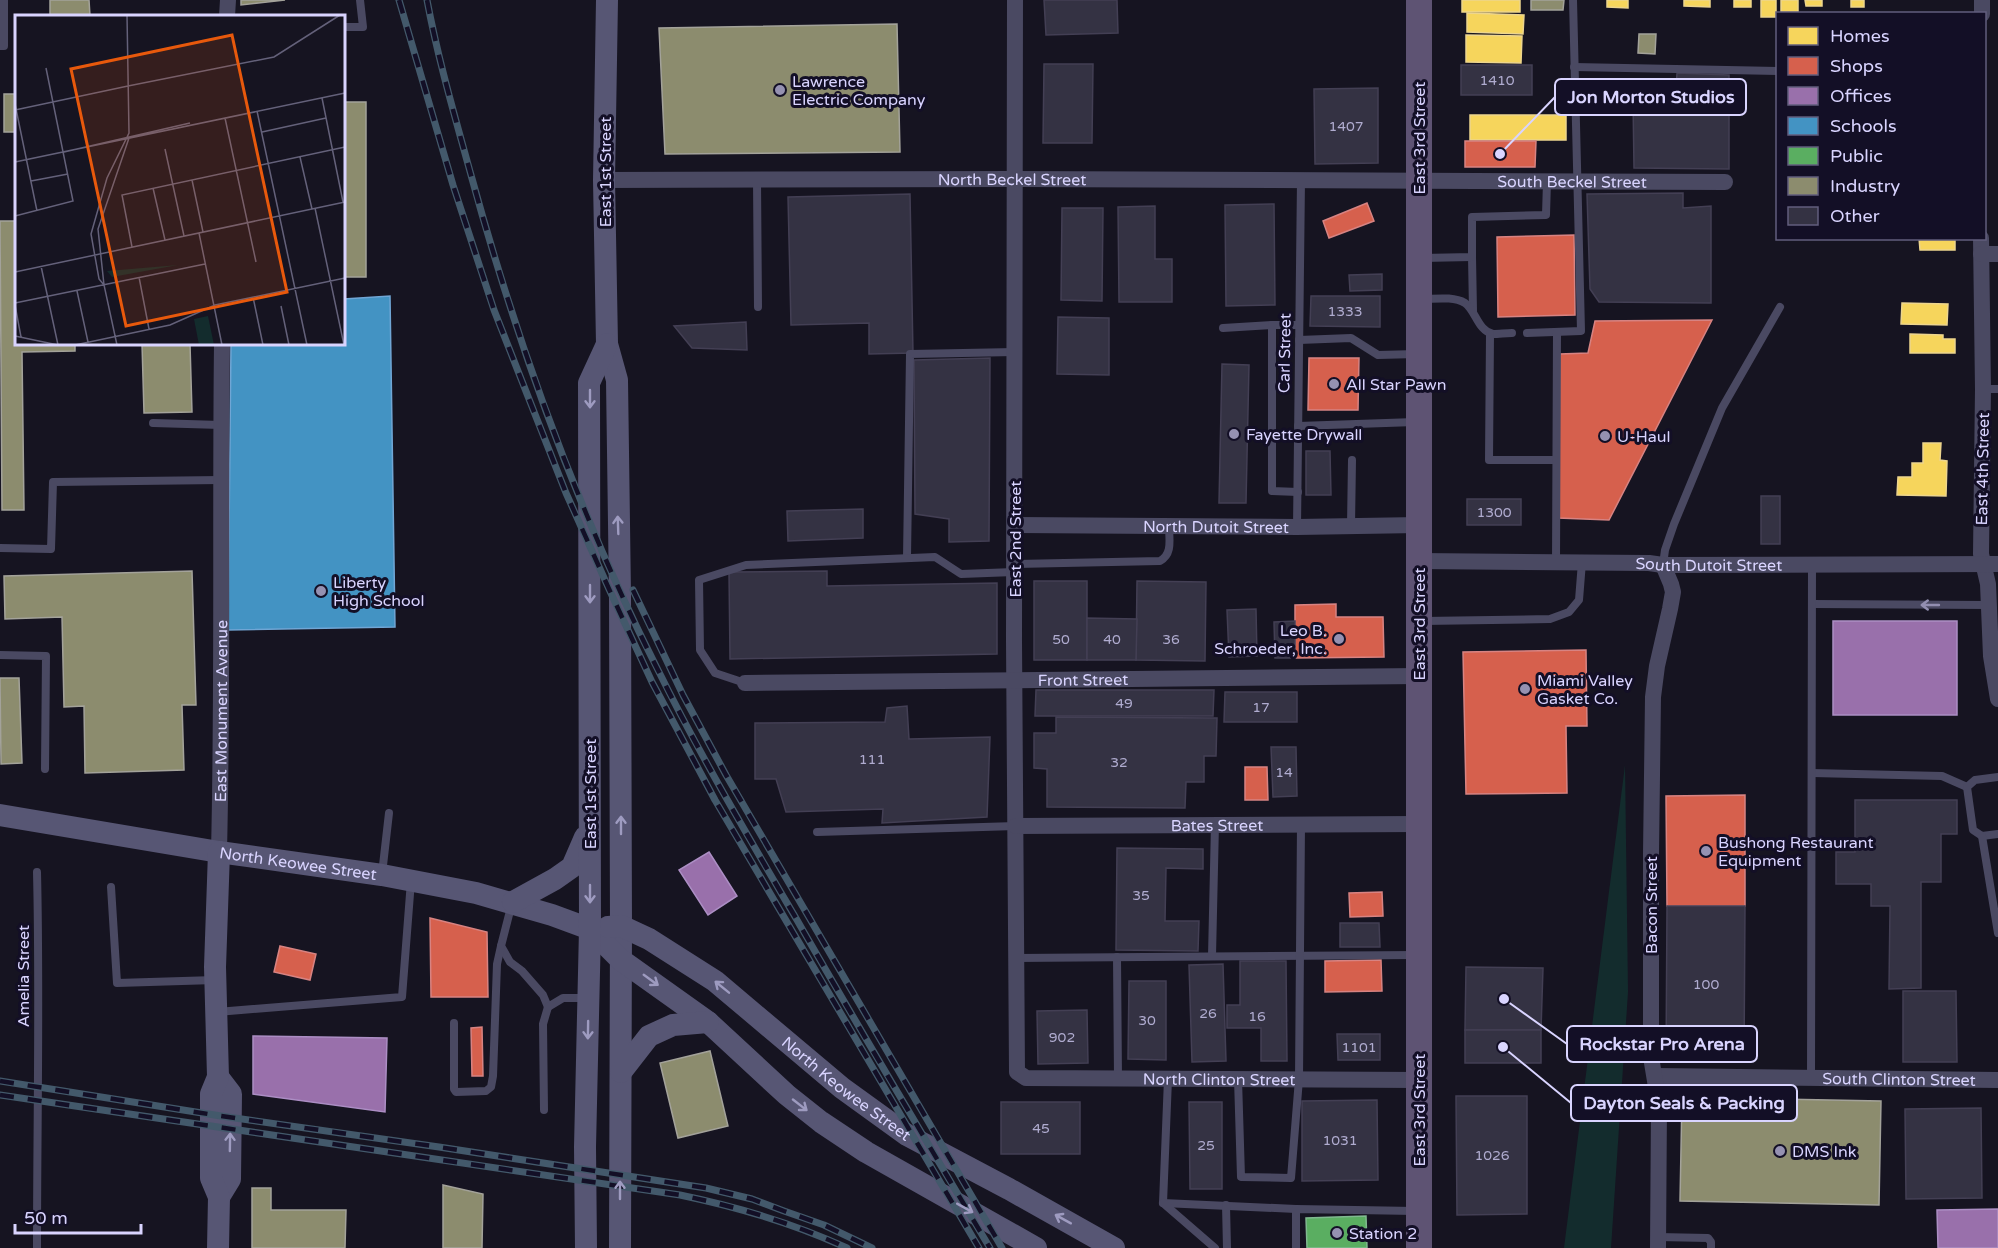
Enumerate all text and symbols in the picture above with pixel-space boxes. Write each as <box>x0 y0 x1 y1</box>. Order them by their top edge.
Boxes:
legend <box>1776 12 1986 240</box>
inset map <box>15 15 345 345</box>
text: Homes <box>1830 25 1890 47</box>
text: Shops <box>1830 55 1883 77</box>
place label: Lawrence Electric Company <box>792 72 926 110</box>
house number: 1410 <box>1479 72 1515 89</box>
callout: Jon Morton Studios <box>1555 79 1746 115</box>
street label: East 3rd Street <box>1410 82 1430 194</box>
marker: Lawrence Electric Company <box>773 83 787 97</box>
text: Offices <box>1830 85 1892 107</box>
text: Jon Morton Studios <box>1566 86 1735 108</box>
text: Schools <box>1830 115 1897 137</box>
street label: East 1st Street <box>596 117 616 227</box>
house number: 1407 <box>1328 118 1364 135</box>
text: Public <box>1830 145 1883 167</box>
street label: North Beckel Street <box>938 170 1086 190</box>
street label: South Beckel Street <box>1497 172 1647 193</box>
text: Industry <box>1830 175 1901 197</box>
text: Other <box>1830 205 1880 227</box>
house number: 1333 <box>1327 303 1363 320</box>
street label: Carl Street <box>1274 313 1296 393</box>
place label: All Star Pawn <box>1346 375 1446 395</box>
marker: All Star Pawn <box>1327 377 1341 391</box>
one-way arrow <box>584 388 596 408</box>
street label: East 4th Street <box>1972 412 1994 526</box>
place label: Fayette Drywall <box>1246 425 1362 445</box>
marker: Fayette Drywall <box>1227 427 1241 441</box>
place label: U-Haul <box>1617 427 1670 447</box>
marker: U-Haul <box>1598 429 1612 443</box>
street label: East 2nd Street <box>1006 481 1026 597</box>
house number: 1300 <box>1476 504 1512 521</box>
one-way arrow <box>613 516 624 536</box>
street label: North Dutoit Street <box>1143 517 1289 538</box>
street label: South Dutoit Street <box>1635 554 1782 576</box>
street label: East 3rd Street <box>1410 568 1430 680</box>
place label: Liberty High School <box>333 573 424 611</box>
one-way arrow <box>584 583 596 603</box>
marker: Liberty High School <box>314 584 328 598</box>
one-way arrow <box>1920 599 1940 610</box>
street label: East Monument Avenue <box>211 620 232 802</box>
place label: Leo B. Schroeder, Inc. <box>1214 621 1327 659</box>
house number: 50 <box>1052 631 1070 648</box>
house number: 40 <box>1103 631 1121 648</box>
house number: 36 <box>1162 631 1180 648</box>
marker: Leo B. Schroeder, Inc. <box>1332 632 1346 646</box>
street label: Front Street <box>1038 670 1128 691</box>
place label: Miami Valley Gasket Co. <box>1537 671 1633 709</box>
marker: Miami Valley Gasket Co. <box>1518 682 1532 696</box>
house number: 49 <box>1115 695 1133 712</box>
house number: 17 <box>1252 699 1270 716</box>
street label: East 1st Street <box>581 739 601 849</box>
house number: 111 <box>859 751 885 768</box>
house number: 32 <box>1110 754 1128 771</box>
house number: 14 <box>1275 764 1293 781</box>
one-way arrow <box>615 816 627 836</box>
street label: Bates Street <box>1171 816 1263 836</box>
place label: Bushong Restaurant Equipment <box>1718 833 1874 871</box>
street label: North Keowee Street <box>218 843 378 885</box>
marker: Bushong Restaurant Equipment <box>1699 844 1713 858</box>
street label: Bacon Street <box>1642 856 1662 954</box>
one-way arrow <box>584 883 596 903</box>
house number: 35 <box>1132 887 1150 904</box>
street label: Amelia Street <box>14 925 34 1027</box>
one-way arrow <box>642 974 658 986</box>
house number: 100 <box>1693 976 1719 993</box>
one-way arrow <box>715 980 730 994</box>
house number: 26 <box>1199 1005 1217 1022</box>
house number: 16 <box>1248 1008 1266 1025</box>
house number: 30 <box>1138 1012 1156 1029</box>
one-way arrow <box>582 1019 593 1039</box>
callout: Rockstar Pro Arena <box>1567 1026 1757 1062</box>
house number: 902 <box>1049 1029 1075 1046</box>
street label: North Keowee Street <box>777 1032 915 1146</box>
text: Rockstar Pro Arena <box>1579 1033 1745 1055</box>
house number: 1101 <box>1341 1039 1377 1056</box>
street label: East 3rd Street <box>1410 1054 1430 1166</box>
street label: South Clinton Street <box>1822 1069 1976 1091</box>
street label: North Clinton Street <box>1143 1070 1296 1090</box>
callout: Dayton Seals & Packing <box>1571 1085 1797 1121</box>
text: Dayton Seals & Packing <box>1583 1092 1785 1114</box>
one-way arrow <box>792 1098 807 1112</box>
house number: 45 <box>1032 1120 1050 1137</box>
one-way arrow <box>224 1132 236 1152</box>
house number: 1031 <box>1322 1132 1358 1149</box>
house number: 25 <box>1197 1137 1215 1154</box>
place label: DMS Ink <box>1792 1142 1857 1162</box>
marker: DMS Ink <box>1773 1144 1787 1158</box>
house number: 1026 <box>1474 1147 1510 1164</box>
one-way arrow <box>614 1180 626 1200</box>
scale bar <box>15 1197 141 1235</box>
one-way arrow <box>956 1202 973 1214</box>
text: 50 m <box>24 1207 68 1229</box>
one-way arrow <box>1055 1213 1072 1225</box>
place label: Station 2 <box>1349 1224 1417 1244</box>
marker: Station 2 <box>1330 1226 1344 1240</box>

